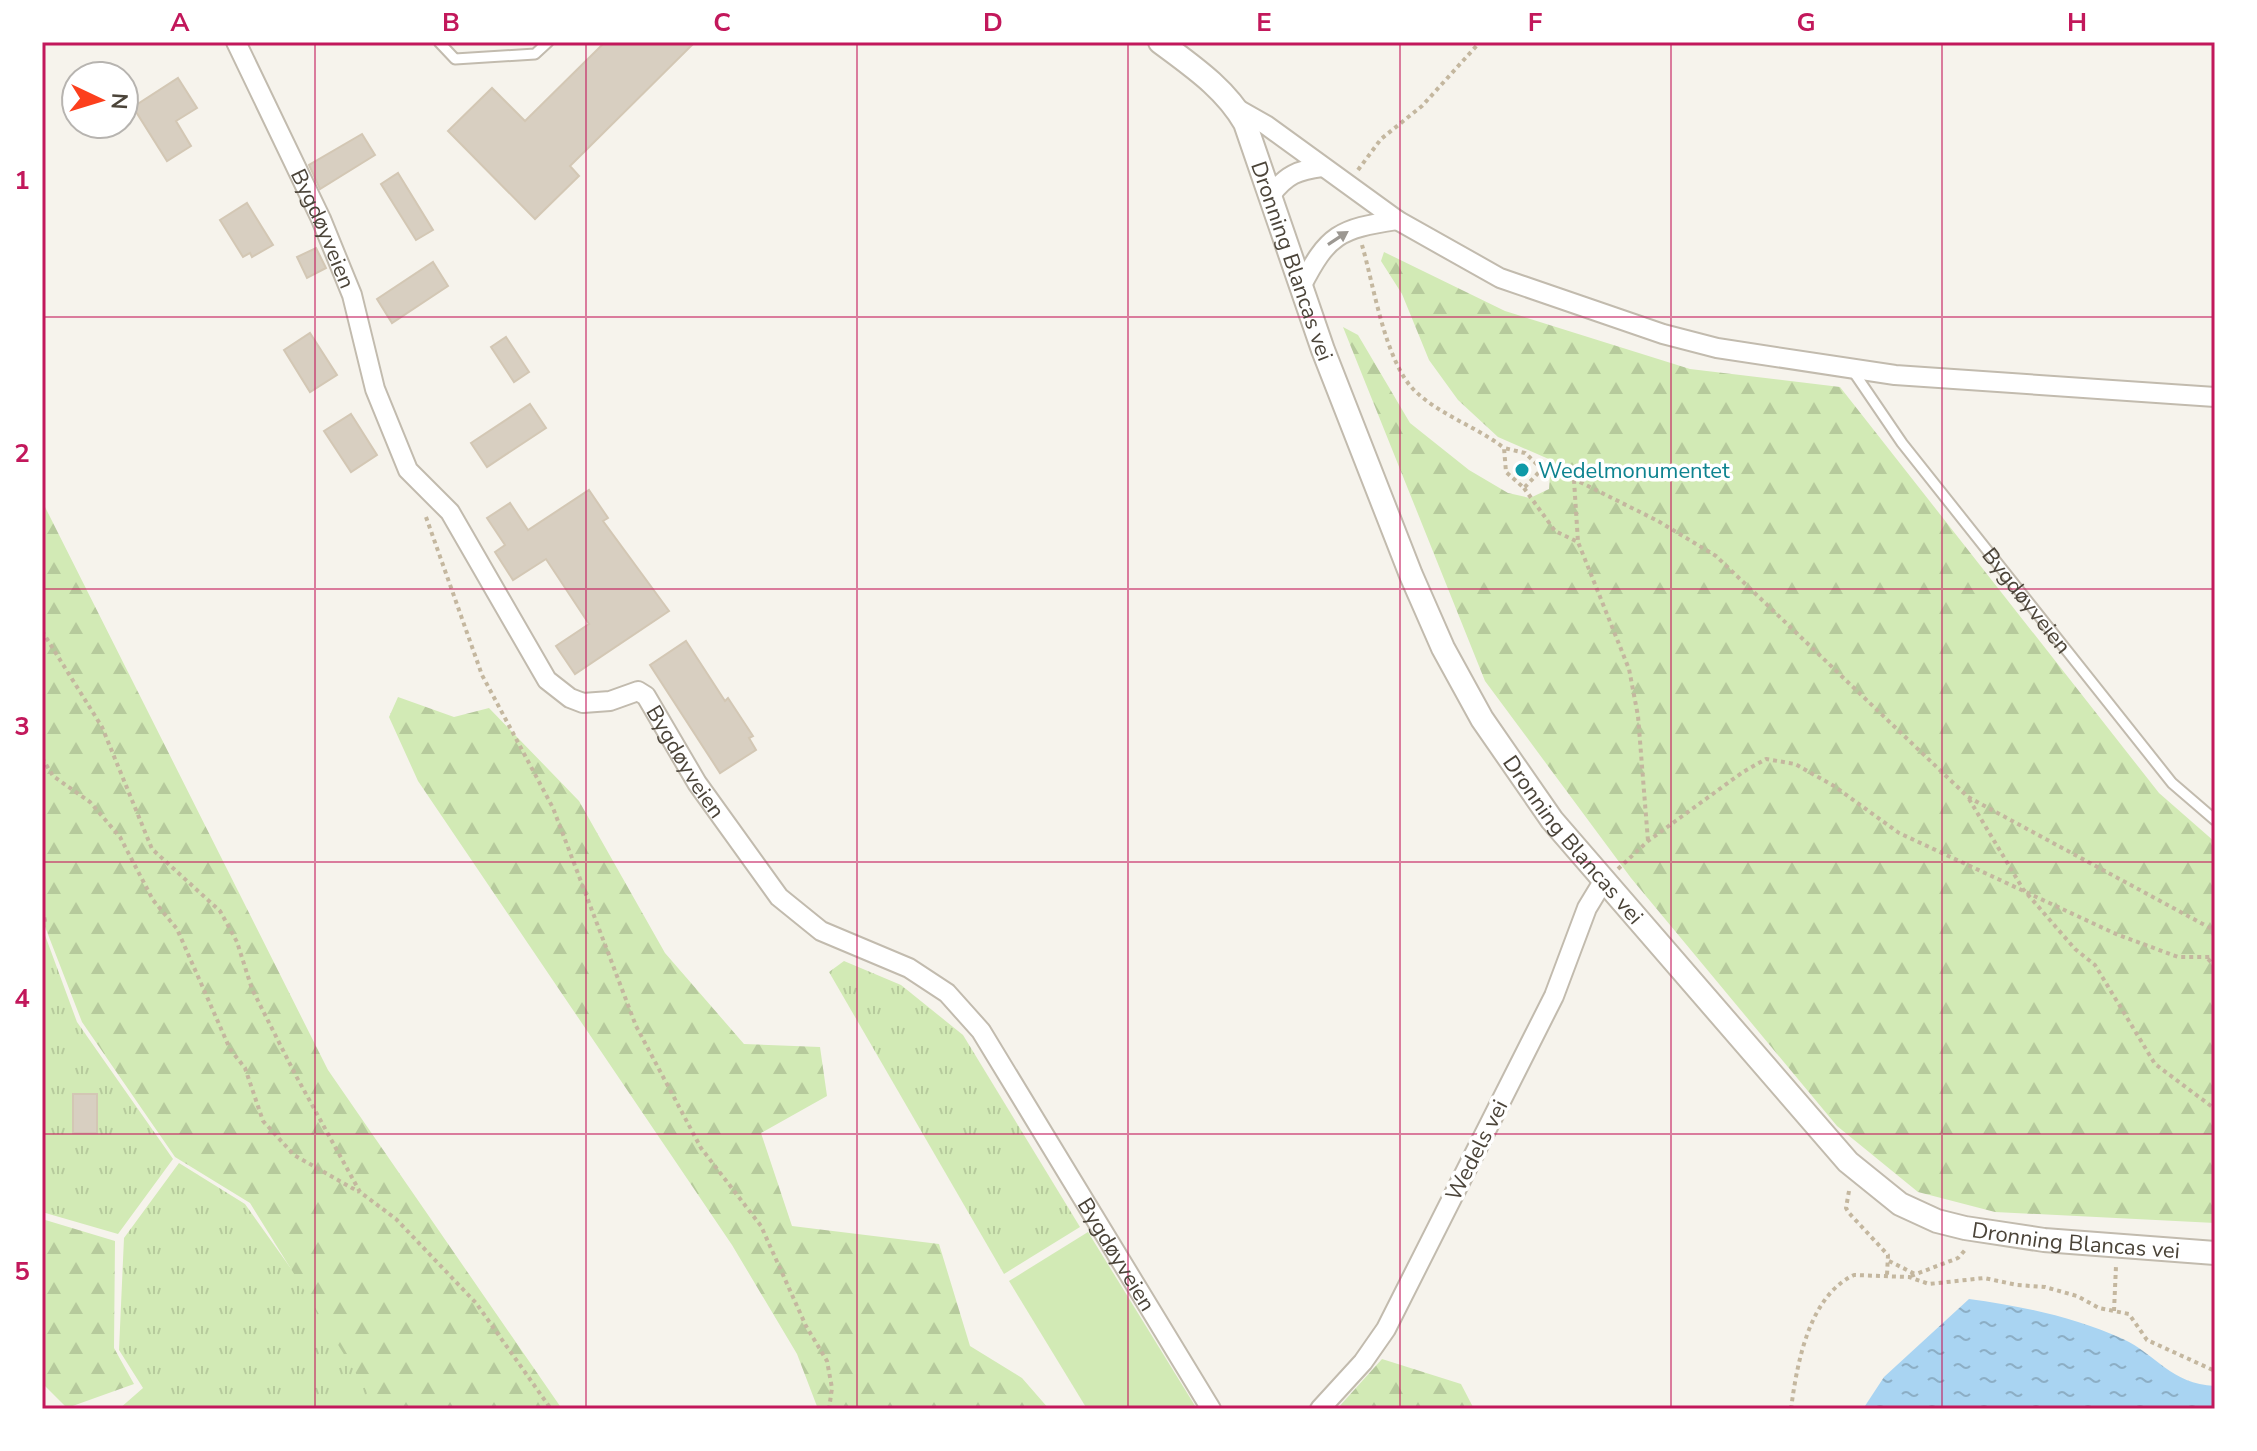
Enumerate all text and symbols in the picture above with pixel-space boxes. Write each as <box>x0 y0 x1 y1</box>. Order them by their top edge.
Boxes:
text: A <box>170 5 190 40</box>
text: B <box>442 5 460 40</box>
text: C <box>713 5 731 40</box>
text: D <box>983 5 1003 40</box>
text: E <box>1256 5 1272 40</box>
text: F <box>1528 5 1542 40</box>
text: G <box>1796 5 1816 40</box>
text: H <box>2067 5 2087 40</box>
north arrow <box>60 60 140 140</box>
text: N <box>103 92 134 111</box>
street label: Dronning Blancas vei <box>1243 157 1340 365</box>
text: 1 <box>14 163 30 198</box>
street label: Bygdøyveien <box>283 164 362 293</box>
one-way arrow <box>1327 230 1348 245</box>
text: 2 <box>14 436 30 471</box>
place label: Wedelmonumentet <box>1538 456 1730 486</box>
marker: Wedelmonumentet <box>1513 461 1531 479</box>
street label: Bygdøyveien <box>1975 542 2078 660</box>
street label: Bygdøyveien <box>639 700 732 825</box>
text: 3 <box>14 709 30 744</box>
street label: Dronning Blancas vei <box>1496 749 1650 931</box>
text: 4 <box>14 981 30 1016</box>
street label: Wedels vei <box>1439 1095 1515 1206</box>
street label: Bygdøyveien <box>1070 1192 1162 1317</box>
street label: Dronning Blancas vei <box>1970 1215 2181 1266</box>
text: 5 <box>14 1254 30 1289</box>

